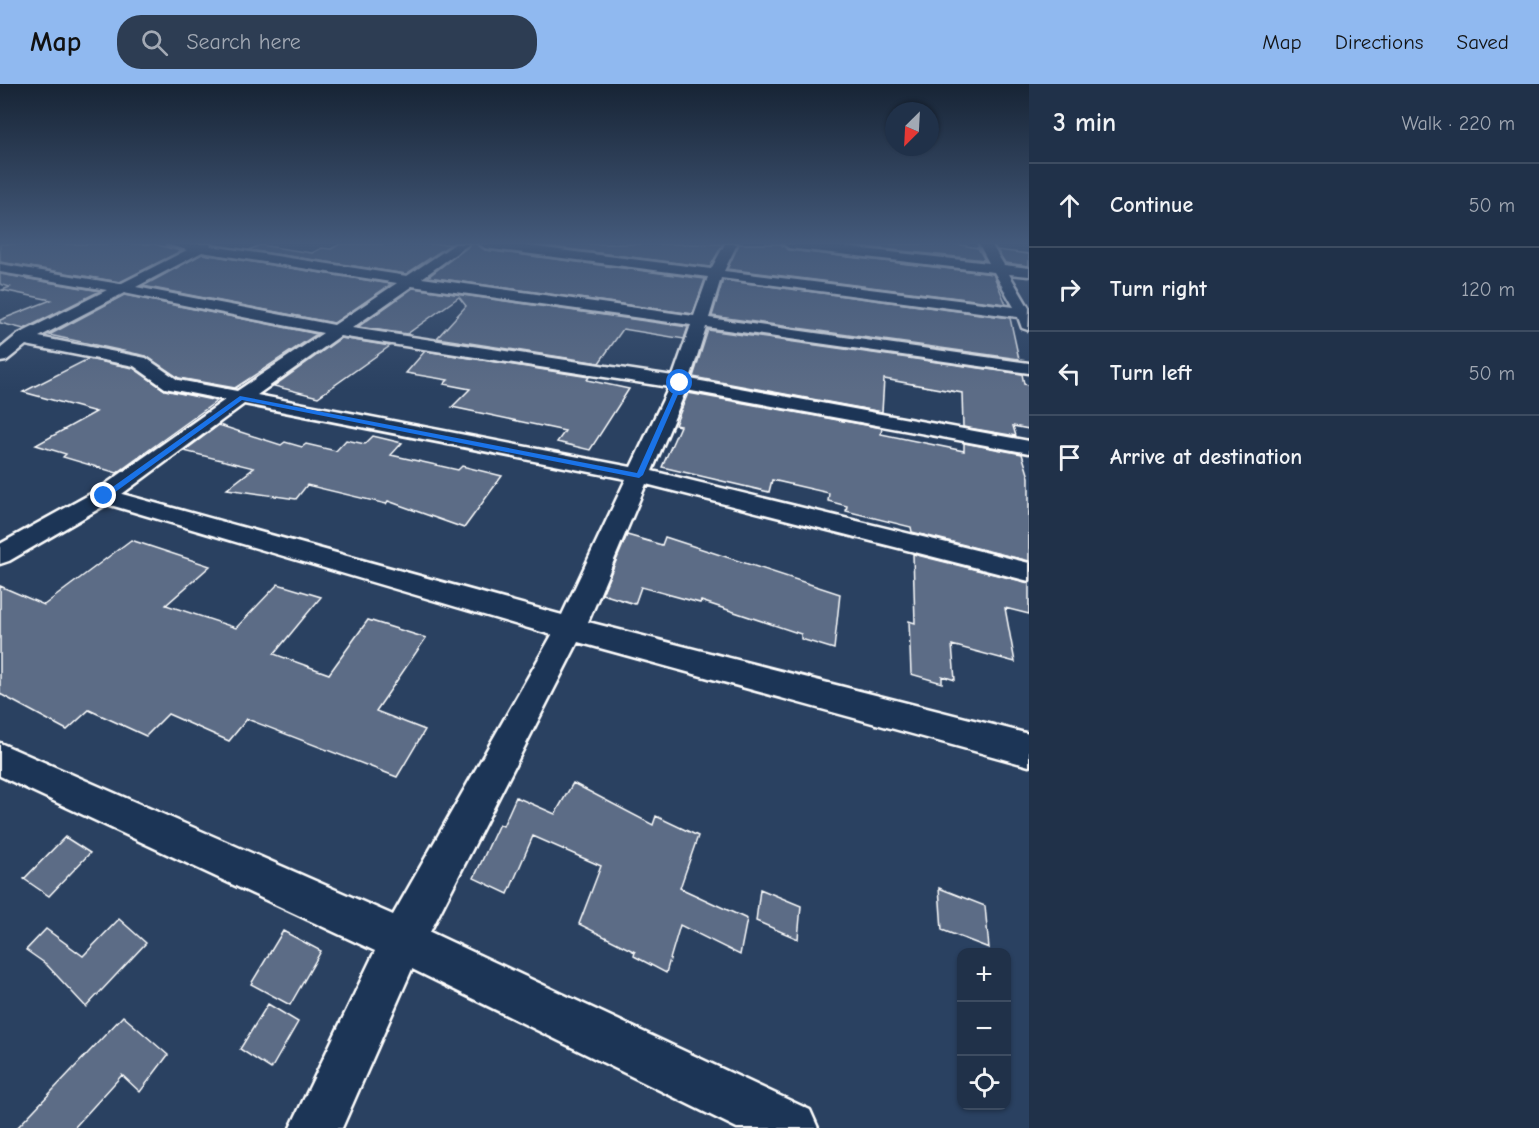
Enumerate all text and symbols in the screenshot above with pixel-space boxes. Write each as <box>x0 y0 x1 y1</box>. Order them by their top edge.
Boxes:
search box <box>117 15 537 69</box>
text: Map <box>30 26 81 58</box>
icon: search <box>138 26 171 59</box>
text: Search here <box>186 29 301 55</box>
text: Map <box>1262 30 1302 54</box>
text: Directions <box>1335 30 1424 54</box>
text: Saved <box>1457 30 1509 54</box>
north arrow <box>885 102 939 156</box>
text: 3 min <box>1053 108 1116 138</box>
text: Walk · 220 m <box>1401 112 1515 135</box>
icon: ahead <box>1053 189 1086 222</box>
text: Continue <box>1110 192 1193 218</box>
text: 50 m <box>1469 194 1515 217</box>
icon: right <box>1053 273 1086 306</box>
text: Turn right <box>1110 276 1207 302</box>
text: 120 m <box>1461 278 1515 301</box>
icon: left <box>1053 357 1086 390</box>
text: Turn left <box>1110 360 1192 386</box>
text: 50 m <box>1469 362 1515 385</box>
route start <box>666 369 692 395</box>
icon: arrive <box>1053 441 1086 474</box>
text: Arrive at destination <box>1110 444 1302 470</box>
route end <box>90 482 116 508</box>
map controls <box>957 948 1011 1110</box>
button: + <box>957 948 1011 1002</box>
button: − <box>957 1002 1011 1056</box>
button: locate <box>957 1056 1011 1110</box>

